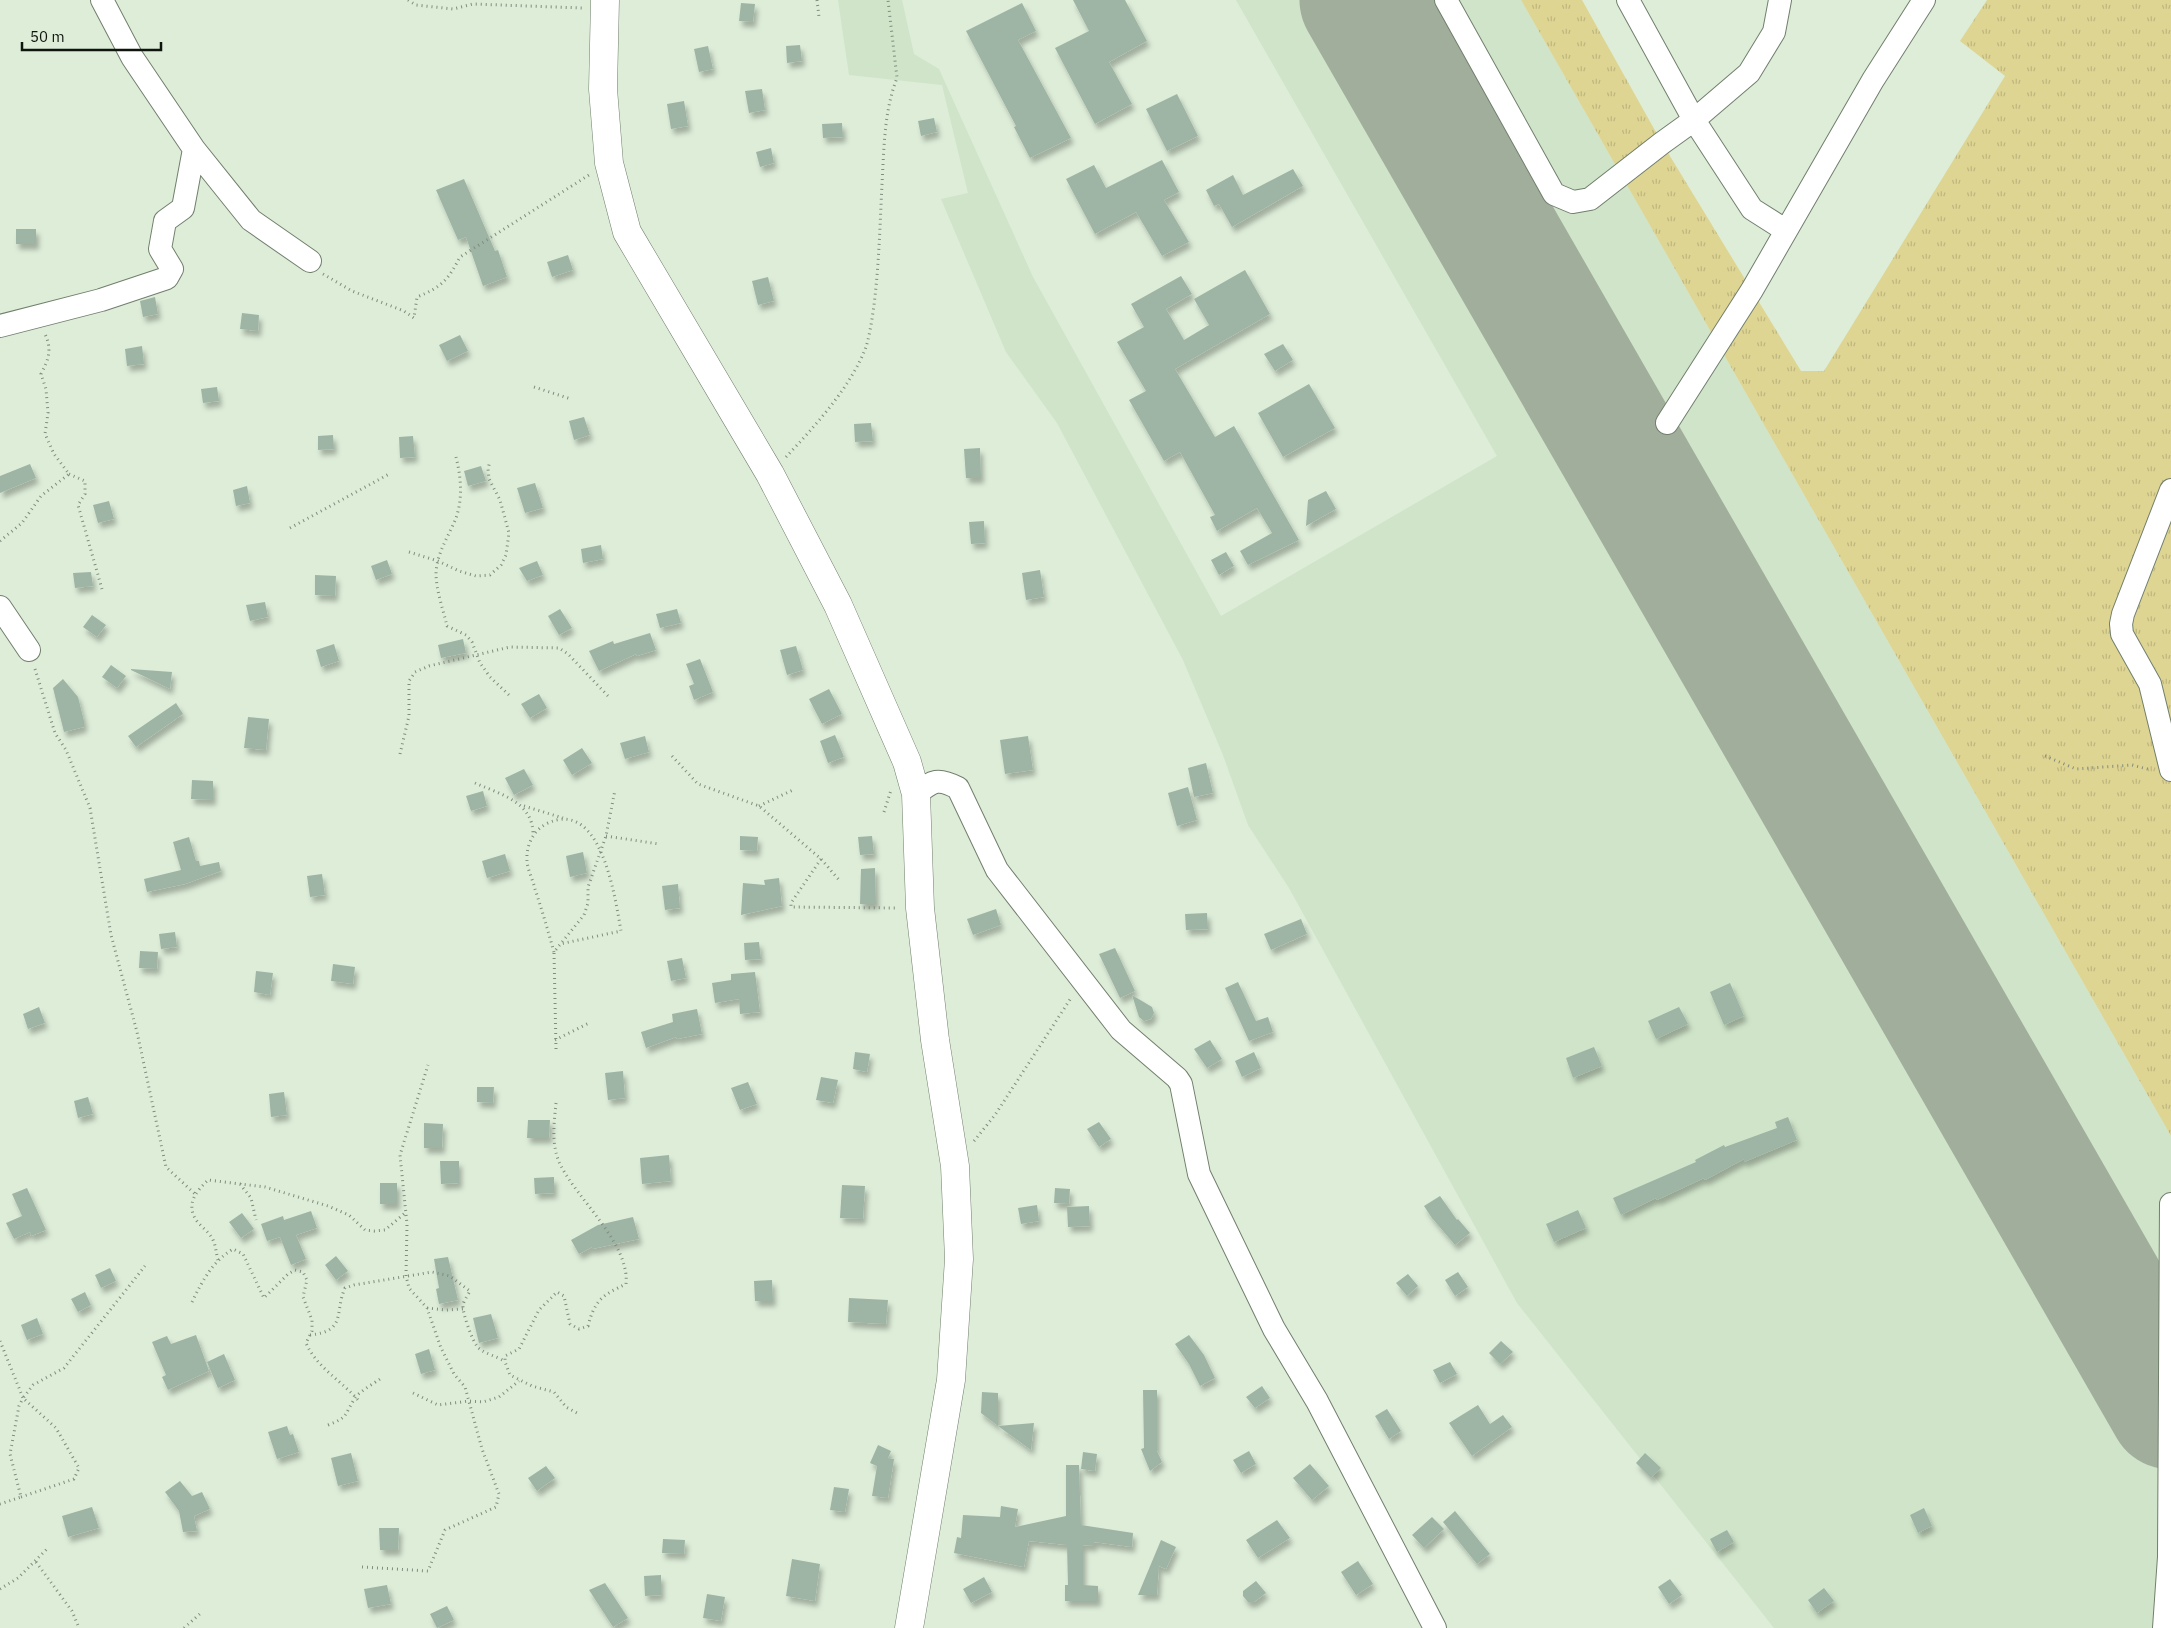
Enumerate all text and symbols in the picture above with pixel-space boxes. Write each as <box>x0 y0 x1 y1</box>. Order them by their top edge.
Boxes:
scale bar <box>22 20 161 52</box>
text: 50 m <box>30 27 65 46</box>

